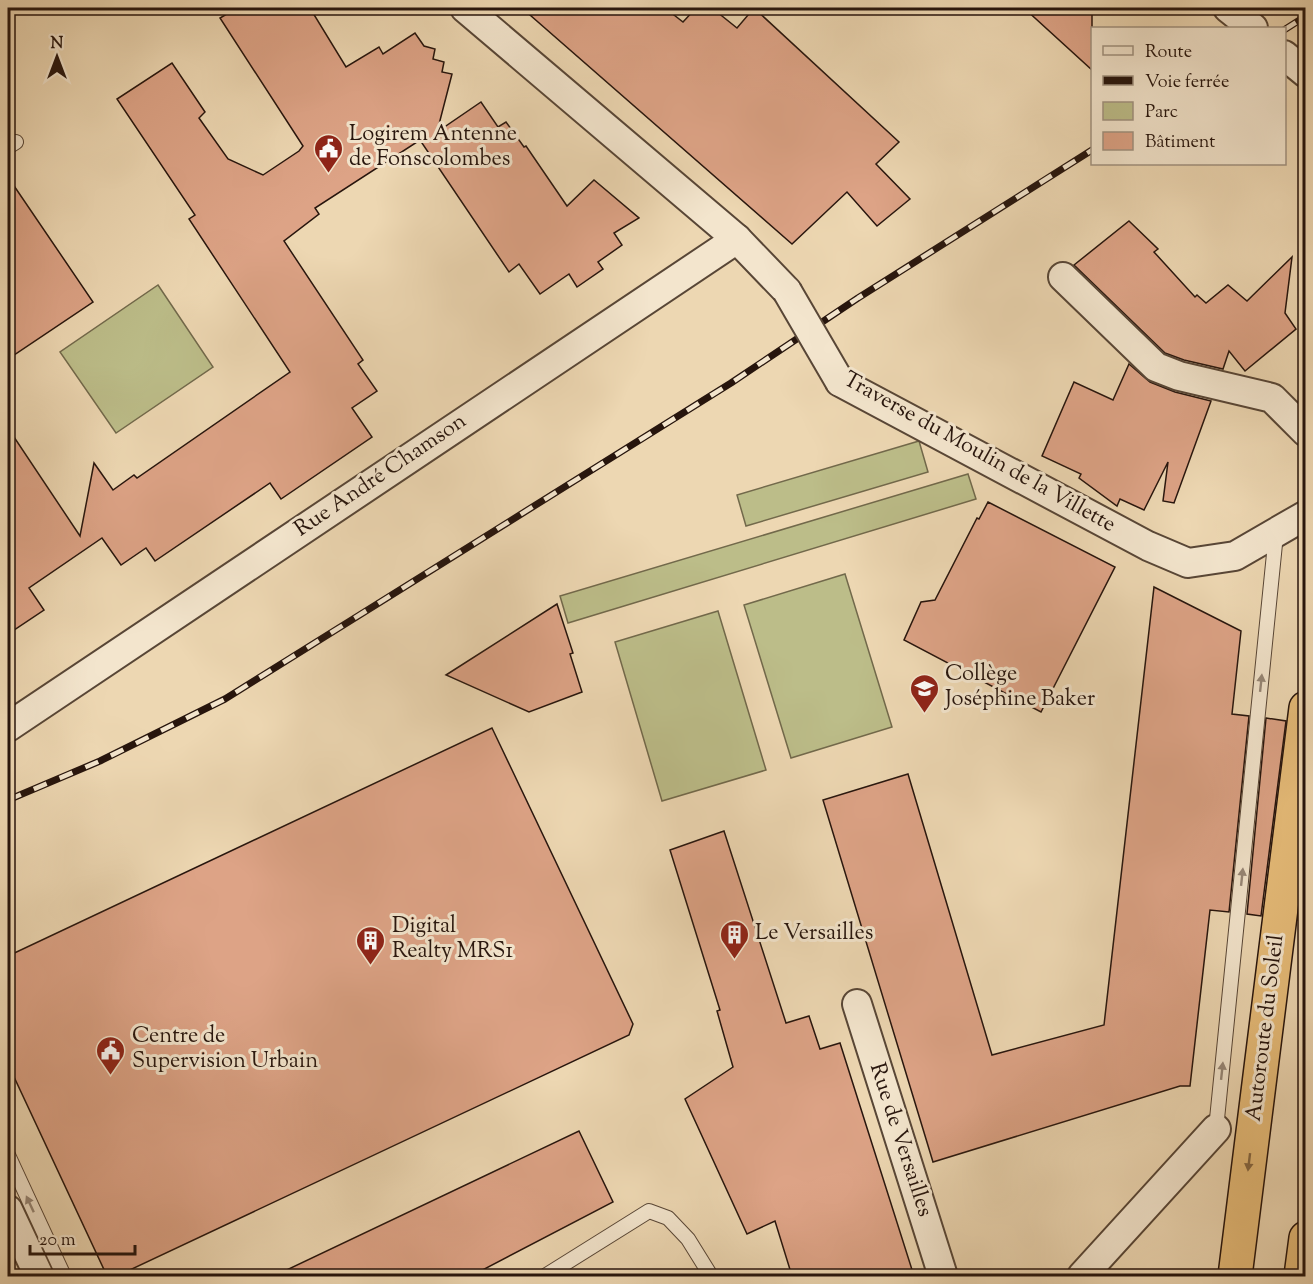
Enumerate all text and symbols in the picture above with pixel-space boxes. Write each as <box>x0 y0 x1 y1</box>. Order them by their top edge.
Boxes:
north arrow <box>27 27 87 87</box>
legend <box>1091 27 1286 165</box>
text: N <box>51 33 64 56</box>
text: Route <box>1145 40 1192 66</box>
text: Voie ferrée <box>1145 70 1229 96</box>
text: Parc <box>1145 100 1178 126</box>
place label: Logirem Antenne de Fonscolombes <box>349 119 517 176</box>
text: Bâtiment <box>1145 130 1215 156</box>
public building icon: Logirem Antenne de Fonscolombes <box>312 132 344 174</box>
street label: Traverse du Moulin de la Villette <box>837 365 1121 541</box>
street label: Rue André Chamson <box>289 406 473 546</box>
place label: Collège Joséphine Baker <box>944 659 1095 716</box>
school or university icon: Collège Joséphine Baker <box>908 672 940 714</box>
one-way arrow <box>1256 673 1266 692</box>
one-way arrow <box>1237 867 1247 886</box>
place label: Digital Realty MRS1 <box>392 911 513 968</box>
building icon: Le Versailles <box>718 918 750 960</box>
place label: Le Versailles <box>755 918 873 950</box>
building icon: Digital Realty MRS1 <box>355 924 387 966</box>
street label: Autoroute du Soleil <box>1239 933 1293 1123</box>
place label: Centre de Supervision Urbain <box>132 1021 318 1078</box>
public building icon: Centre de Supervision Urbain <box>95 1034 127 1076</box>
street label: Rue de Versailles <box>860 1059 940 1221</box>
one-way arrow <box>1217 1061 1227 1080</box>
one-way arrow <box>1245 1153 1254 1172</box>
one-way arrow <box>26 1196 35 1213</box>
scale bar <box>30 1218 135 1256</box>
text: 20 m <box>39 1228 76 1254</box>

